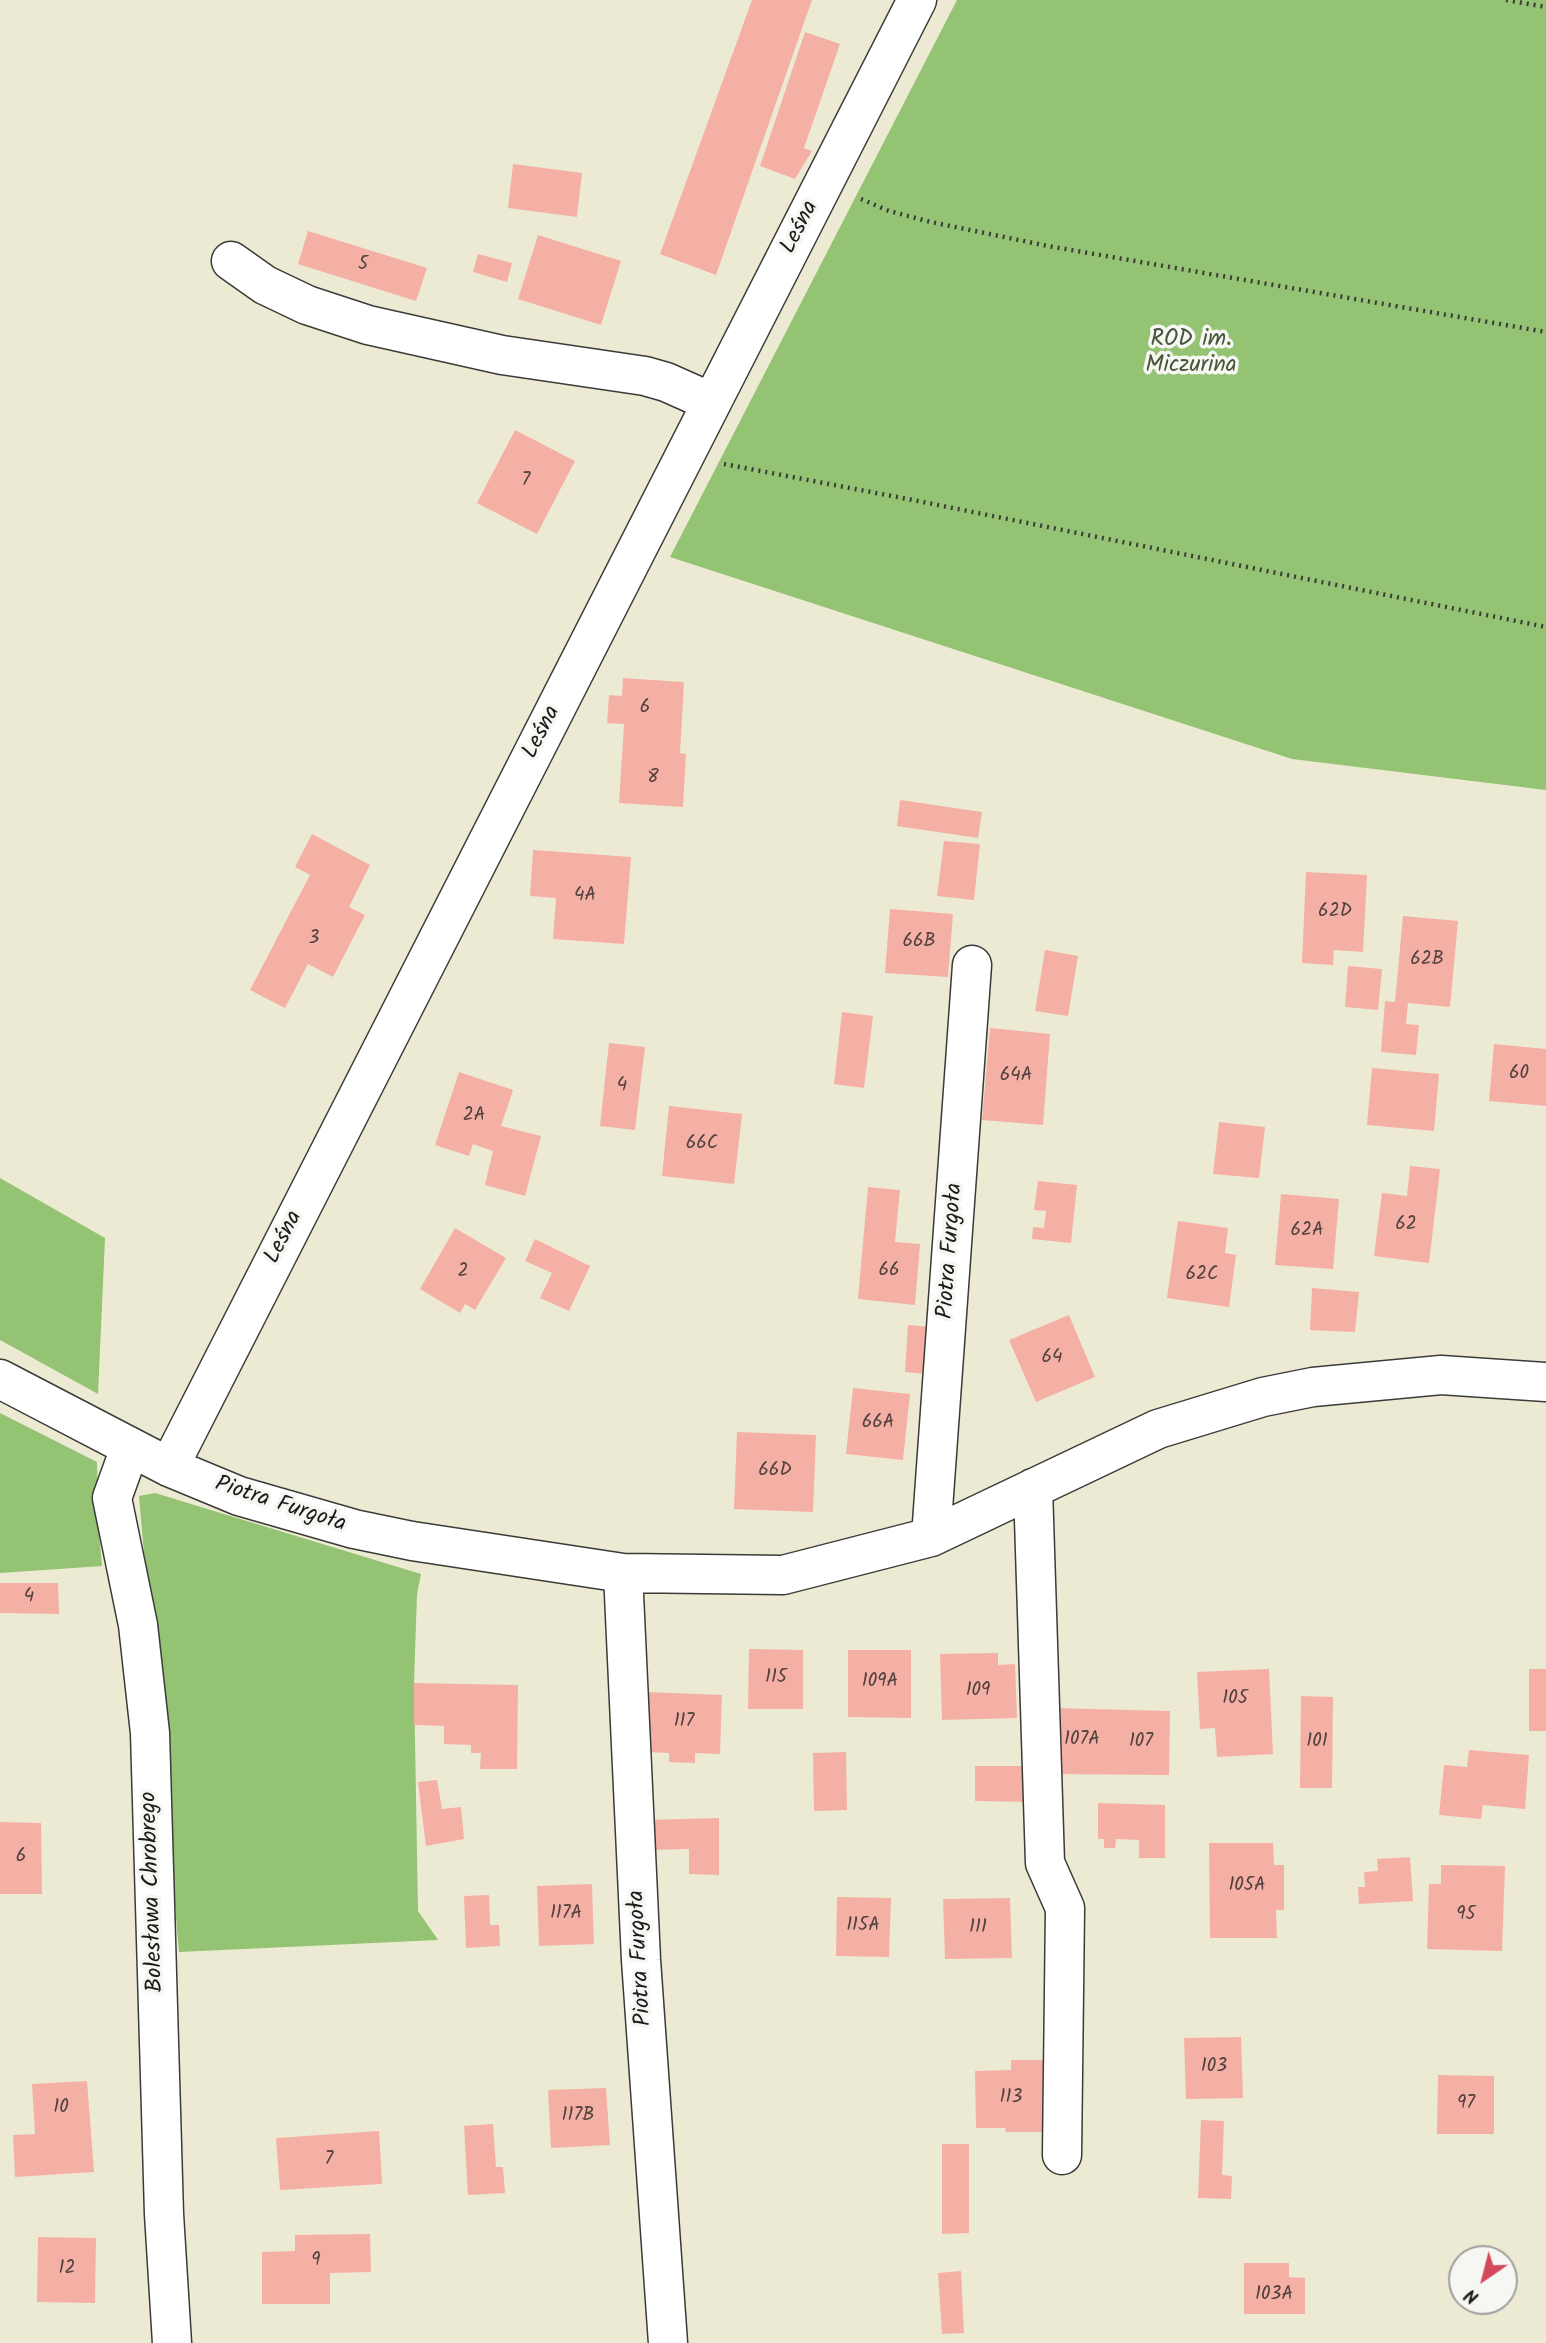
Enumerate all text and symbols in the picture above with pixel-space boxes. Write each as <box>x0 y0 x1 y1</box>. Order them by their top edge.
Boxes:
street label: Leśna <box>776 197 826 259</box>
house number: 5 <box>358 255 368 277</box>
park label: ROD im. Miczurina <box>1145 327 1237 381</box>
house number: 7 <box>522 471 530 493</box>
house number: 6 <box>640 698 650 720</box>
street label: Leśna <box>518 702 568 764</box>
house number: 8 <box>647 768 659 790</box>
house number: 4A <box>574 886 596 908</box>
house number: 62D <box>1318 902 1352 924</box>
house number: 3 <box>309 929 319 951</box>
house number: 66B <box>902 932 936 954</box>
house number: 62B <box>1410 950 1444 972</box>
house number: 60 <box>1509 1064 1529 1086</box>
house number: 64A <box>1000 1066 1032 1088</box>
house number: 4 <box>617 1076 627 1098</box>
house number: 2A <box>463 1106 485 1128</box>
house number: 66C <box>686 1134 718 1156</box>
street label: Piotra Furgoła <box>933 1182 971 1320</box>
street label: Leśna <box>260 1207 310 1269</box>
house number: 62 <box>1395 1215 1417 1237</box>
house number: 62A <box>1290 1221 1324 1243</box>
house number: 66 <box>878 1261 900 1283</box>
house number: 2 <box>457 1262 469 1284</box>
house number: 62C <box>1186 1265 1218 1287</box>
house number: 64 <box>1041 1348 1063 1370</box>
house number: 66A <box>862 1413 894 1435</box>
house number: 66D <box>758 1461 792 1483</box>
street label: Piotra Furgoła <box>211 1472 349 1540</box>
house number: 4 <box>24 1587 34 1609</box>
house number: 115 <box>765 1668 787 1690</box>
house number: 109A <box>862 1672 898 1694</box>
house number: 109 <box>966 1681 990 1703</box>
house number: 105 <box>1222 1689 1248 1711</box>
house number: 117 <box>674 1712 694 1734</box>
house number: 107A <box>1064 1730 1100 1752</box>
house number: 107 <box>1129 1732 1153 1754</box>
house number: 101 <box>1306 1732 1328 1754</box>
street label: Bolesława Chrobrego <box>137 1791 171 1993</box>
house number: 6 <box>16 1847 26 1869</box>
house number: 105A <box>1228 1876 1266 1898</box>
street label: Piotra Furgoła <box>625 1889 659 2027</box>
house number: 117A <box>550 1904 582 1926</box>
house number: 95 <box>1456 1905 1476 1927</box>
house number: 115A <box>846 1916 880 1938</box>
house number: 111 <box>969 1918 987 1940</box>
house number: 103 <box>1201 2057 1227 2079</box>
house number: 113 <box>1000 2088 1022 2110</box>
house number: 97 <box>1457 2094 1475 2116</box>
house number: 10 <box>53 2098 69 2120</box>
house number: 117B <box>562 2106 594 2128</box>
house number: 7 <box>325 2150 333 2172</box>
north arrow <box>1448 2245 1518 2315</box>
house number: 9 <box>311 2251 321 2273</box>
house number: 12 <box>58 2259 76 2281</box>
text: N <box>1459 2280 1486 2311</box>
house number: 103A <box>1255 2285 1293 2307</box>

